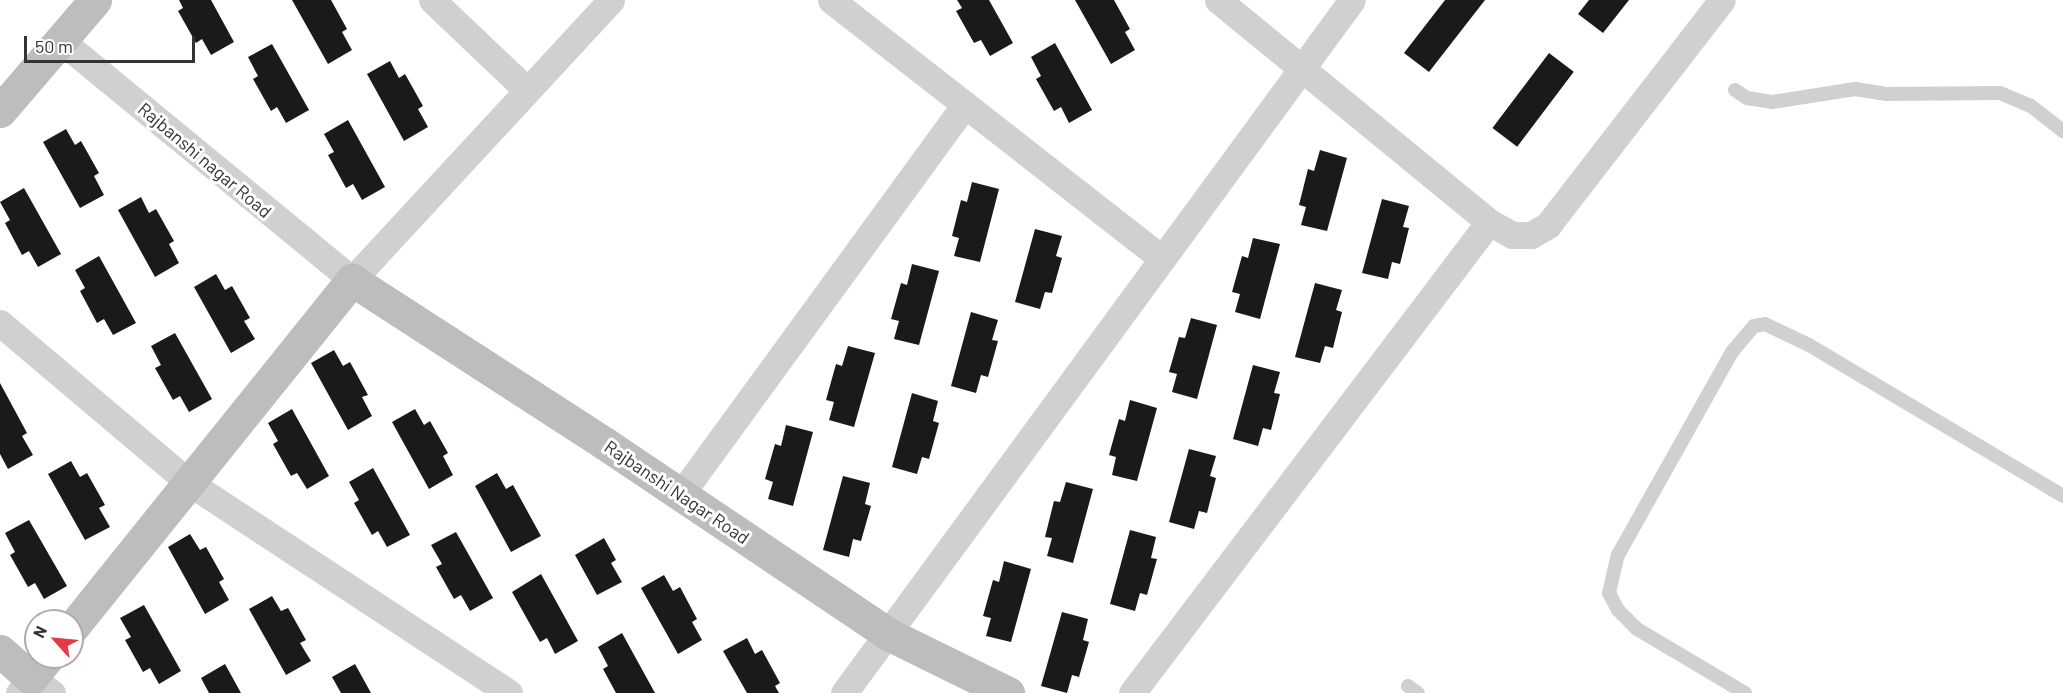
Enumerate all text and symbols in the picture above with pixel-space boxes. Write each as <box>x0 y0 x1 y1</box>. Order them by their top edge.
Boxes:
scale bar <box>27 24 198 62</box>
text: 50 m <box>35 35 73 57</box>
street label: Rajbanshi nagar Road <box>134 98 276 222</box>
street label: Rajbanshi Nagar Road <box>600 436 754 548</box>
north arrow <box>24 609 84 669</box>
text: N <box>28 622 50 641</box>

